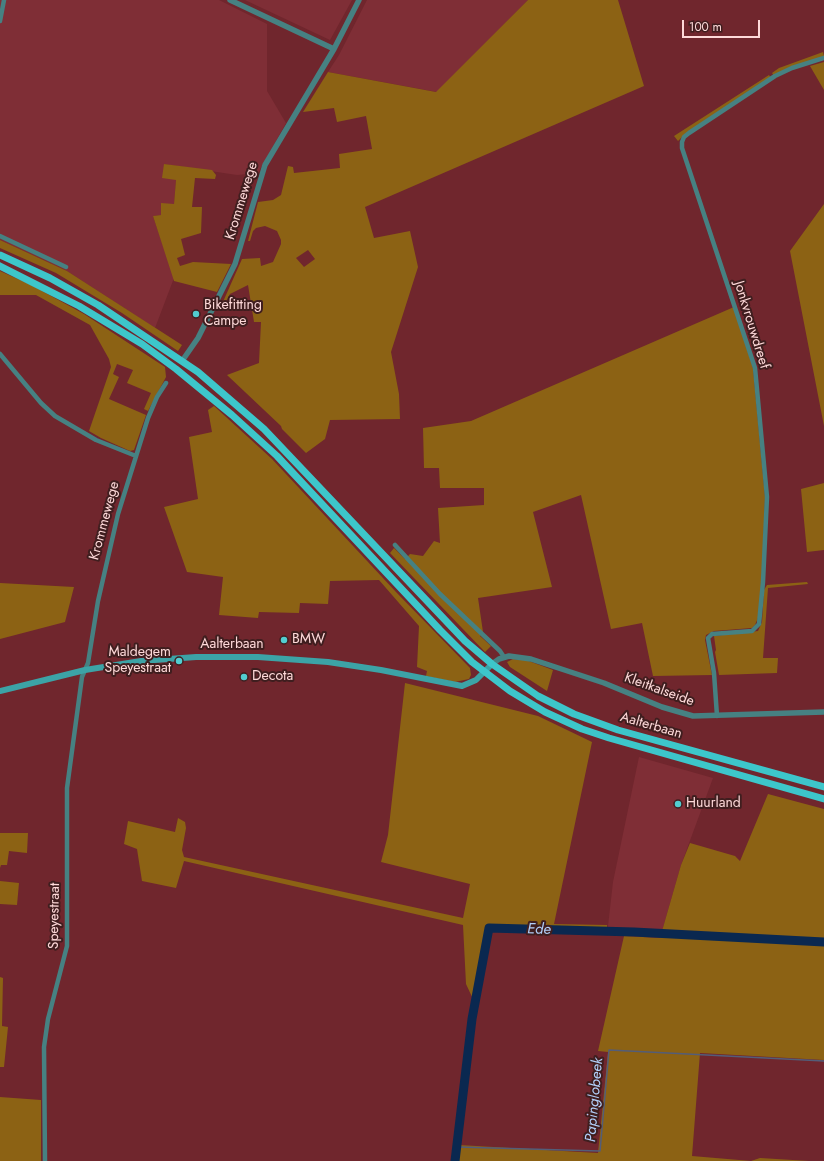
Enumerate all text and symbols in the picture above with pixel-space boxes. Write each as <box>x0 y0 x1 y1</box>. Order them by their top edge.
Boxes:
scale bar <box>684 12 762 38</box>
text: 100 m <box>689 18 722 36</box>
street label: Krommewege <box>222 160 262 242</box>
street label: Jonkvrouwdreef <box>730 279 772 371</box>
place label: Bikefitting Campe <box>204 298 262 330</box>
marker: Bikefitting Campe <box>191 309 201 319</box>
street label: Krommewege <box>86 480 124 562</box>
place label: BMW <box>292 632 325 648</box>
marker: BMW <box>279 635 289 645</box>
street label: Aalterbaan <box>200 637 264 653</box>
place label: Maldegem Speyestraat <box>105 645 171 678</box>
marker: Maldegem Speyestraat <box>174 656 184 666</box>
place label: Decota <box>252 669 293 685</box>
street label: Kleitkalseide <box>622 670 696 710</box>
marker: Decota <box>239 672 249 682</box>
street label: Aalterbaan <box>618 709 684 743</box>
place label: Huurland <box>686 796 741 812</box>
marker: Huurland <box>673 799 683 809</box>
street label: Speyestraat <box>46 883 64 949</box>
water label: Ede <box>527 921 551 939</box>
water label: Papinglobeek <box>582 1057 608 1143</box>

